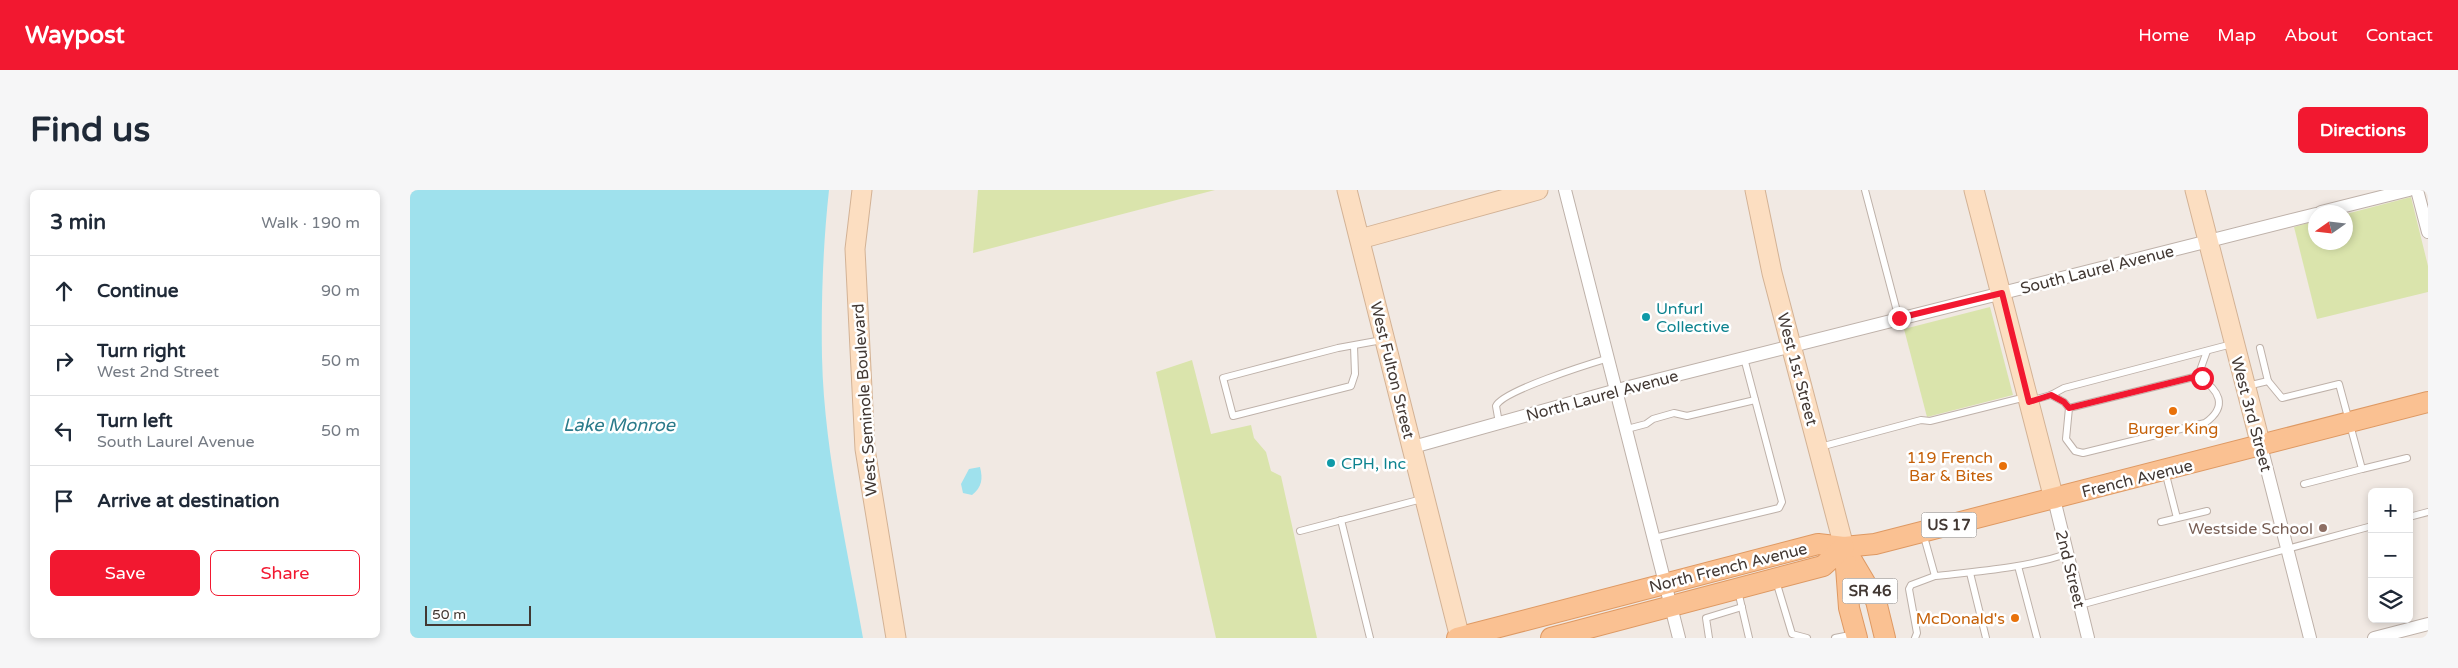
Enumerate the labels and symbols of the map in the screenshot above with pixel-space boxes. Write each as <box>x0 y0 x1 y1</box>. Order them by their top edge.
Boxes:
north arrow <box>2308 205 2353 250</box>
street label: South Laurel Avenue <box>2018 241 2176 299</box>
place label: Unfurl Collective <box>1656 299 1730 337</box>
street label: West Fulton Street <box>1365 300 1419 441</box>
street label: West Seminole Boulevard <box>848 303 882 497</box>
route end <box>1888 307 1911 330</box>
marker: Unfurl Collective <box>1640 311 1652 323</box>
street label: West 1st Street <box>1772 311 1822 428</box>
street label: West 3rd Street <box>2226 355 2276 474</box>
street label: North Laurel Avenue <box>1524 366 1681 426</box>
route start <box>2191 367 2214 390</box>
marker: Burger King <box>2167 405 2179 417</box>
water label: Lake Monroe <box>563 414 676 436</box>
place label: Burger King <box>2128 419 2218 439</box>
place label: 119 French Bar & Bites <box>1906 448 1993 486</box>
place label: CPH, Inc <box>1341 454 1406 474</box>
street label: French Avenue <box>2080 456 2195 502</box>
marker: CPH, Inc <box>1325 457 1337 469</box>
marker: 119 French Bar & Bites <box>1997 460 2009 472</box>
road number: US 17 <box>1922 512 1976 538</box>
place label: Westside School <box>2188 519 2313 539</box>
marker: Westside School <box>2317 522 2329 534</box>
street label: 2nd Street <box>2051 528 2089 610</box>
street label: North French Avenue <box>1647 539 1809 597</box>
road number: SR 46 <box>1842 578 1898 604</box>
scale bar <box>425 603 531 626</box>
place label: McDonald's <box>1916 609 2005 629</box>
marker: McDonald's <box>2009 612 2021 624</box>

